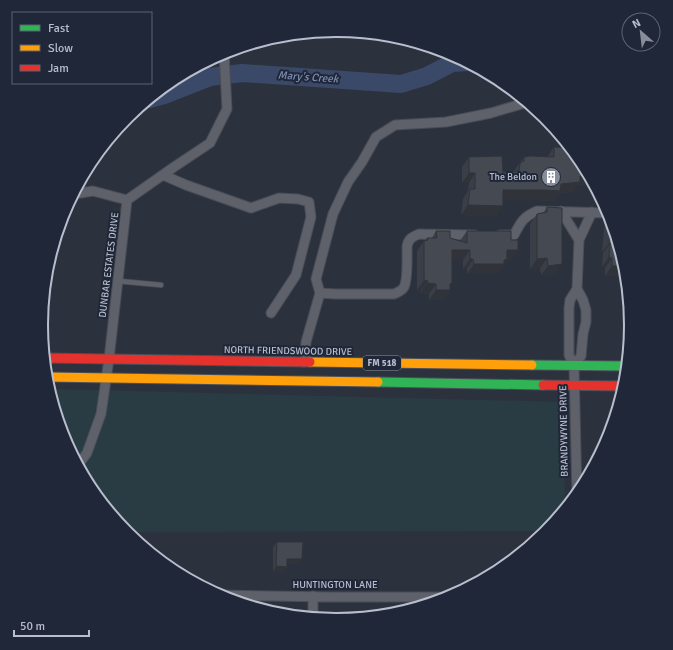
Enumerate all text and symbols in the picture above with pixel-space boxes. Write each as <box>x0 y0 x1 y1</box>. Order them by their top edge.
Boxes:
legend <box>12 12 152 84</box>
north arrow <box>621 12 661 52</box>
text: N <box>630 16 643 31</box>
text: Fast <box>48 21 69 36</box>
text: Slow <box>48 41 73 56</box>
text: Jam <box>48 61 69 76</box>
water label: Mary's Creek <box>277 68 340 86</box>
building icon: The Beldon <box>540 166 562 188</box>
place label: The Beldon <box>490 171 537 183</box>
street label: DUNBAR ESTATES DRIVE <box>97 211 121 318</box>
street label: NORTH FRIENDSWOOD DRIVE <box>224 344 353 358</box>
road number: FM 518 <box>363 356 401 370</box>
street label: BRANDYWYNE DRIVE <box>557 385 571 477</box>
street label: HUNTINGTON LANE <box>292 579 378 591</box>
scale bar <box>14 612 89 638</box>
text: 50 m <box>20 619 45 634</box>

